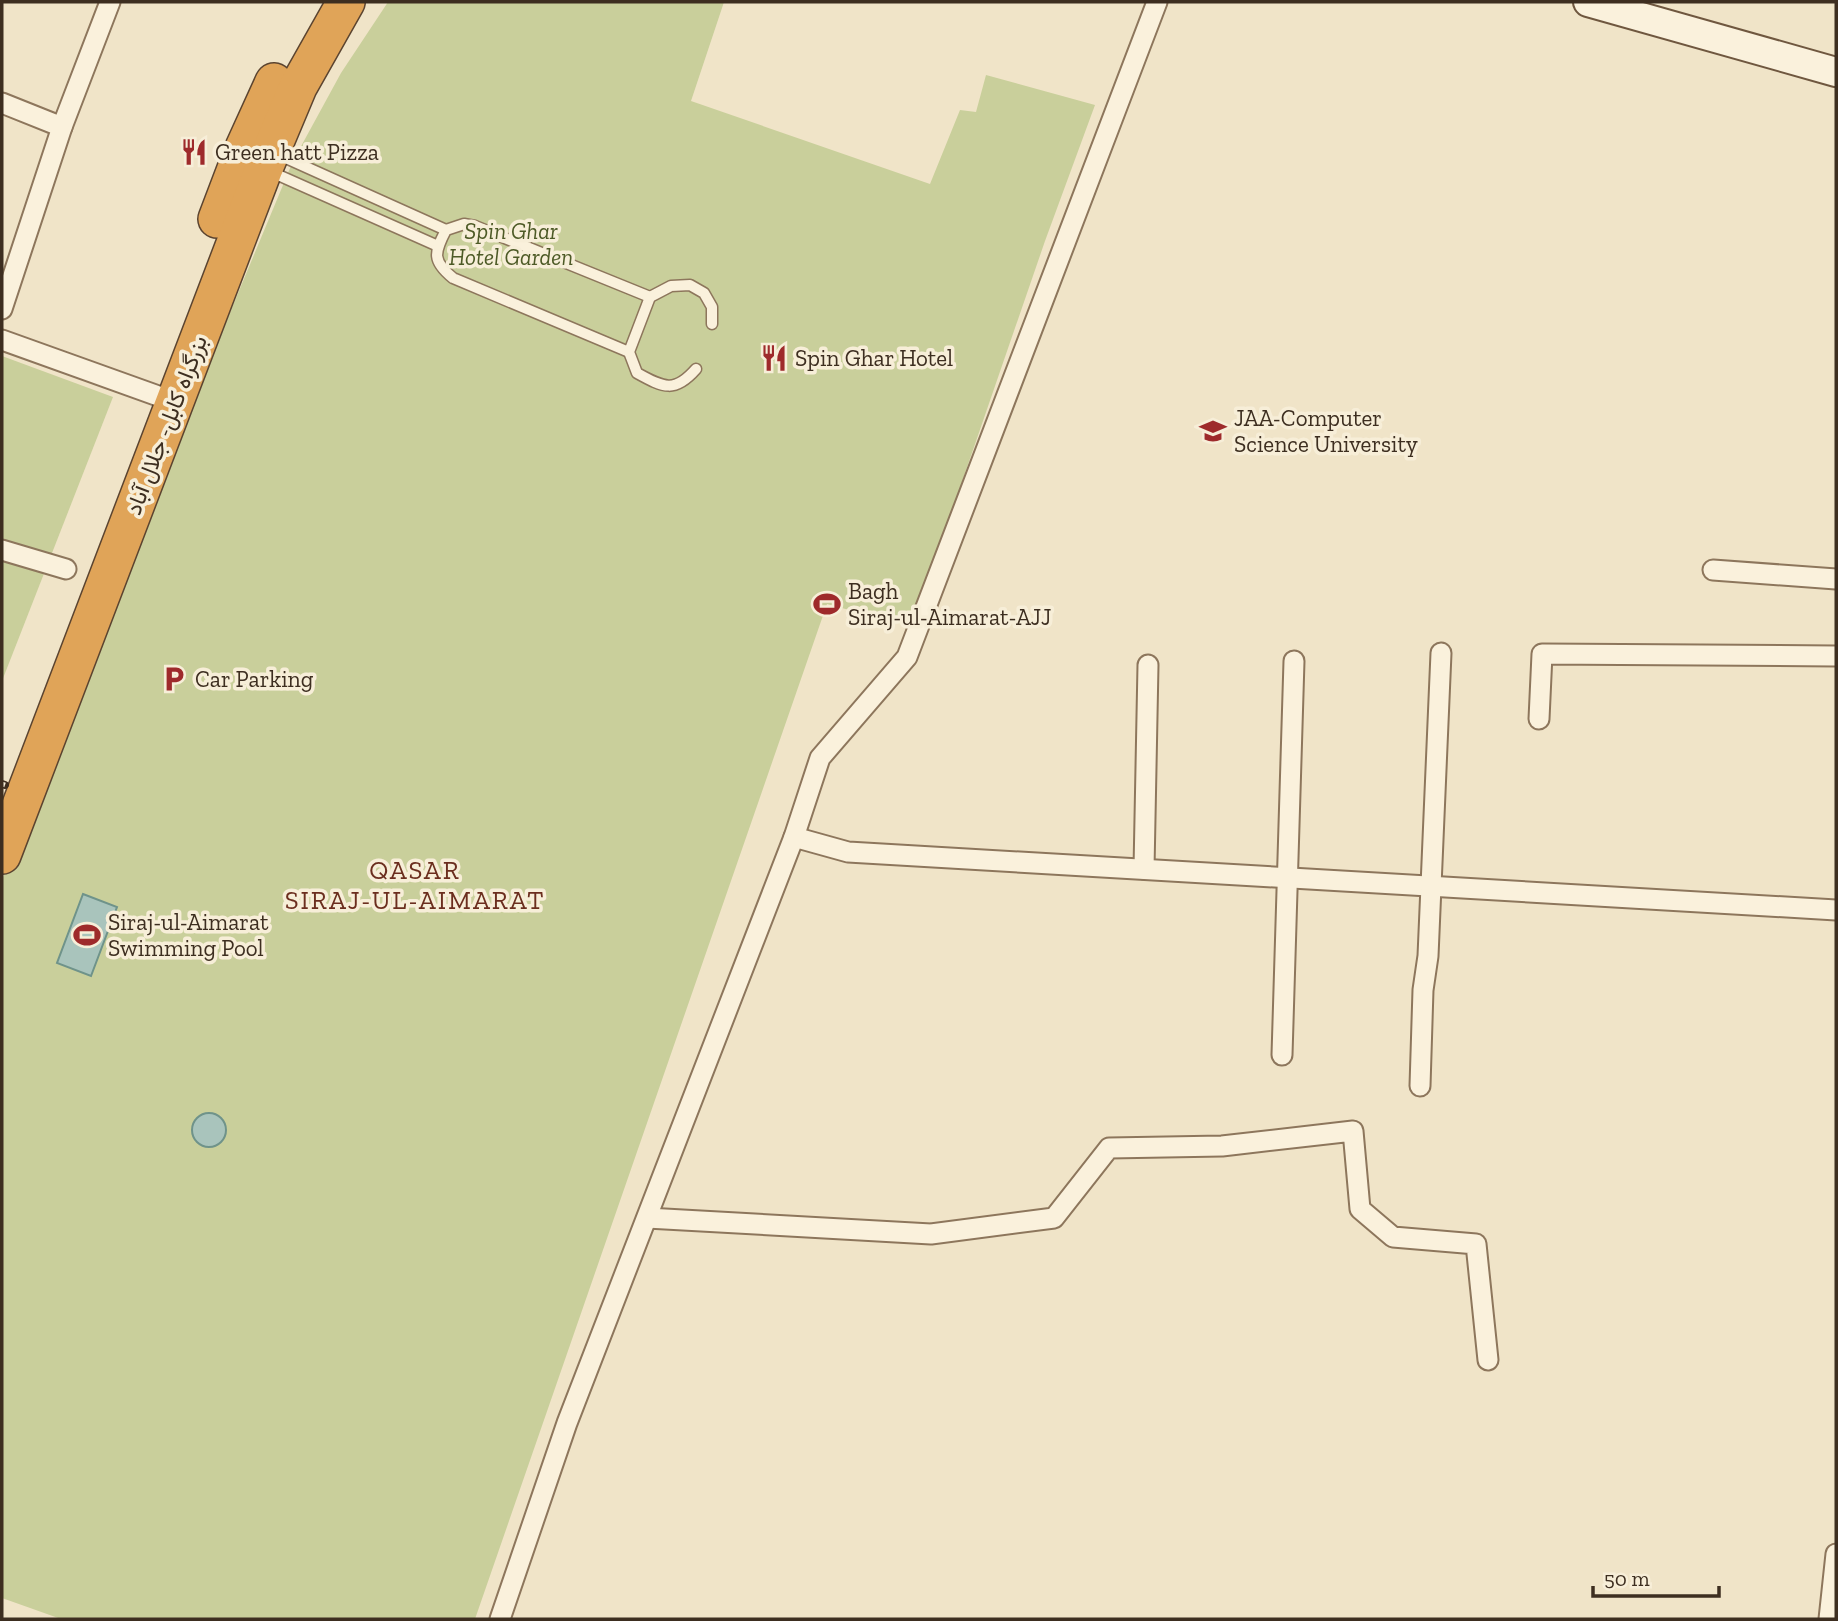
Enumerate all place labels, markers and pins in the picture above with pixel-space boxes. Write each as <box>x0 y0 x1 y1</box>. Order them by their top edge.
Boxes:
restaurant icon: Green hatt Pizza <box>179 137 209 167</box>
place label: Green hatt Pizza <box>215 138 379 166</box>
restaurant icon: Spin Ghar Hotel <box>759 343 789 373</box>
place label: Spin Ghar Hotel <box>795 344 953 372</box>
place label: JAA-Computer Science University <box>1234 404 1418 458</box>
school or university icon: JAA-Computer Science University <box>1198 416 1228 446</box>
place label: Bagh Siraj-ul-Aimarat-AJJ <box>848 577 1052 631</box>
sports icon: Bagh Siraj-ul-Aimarat-AJJ <box>812 589 842 619</box>
parking icon: Car Parking <box>159 664 189 694</box>
place label: Car Parking <box>195 665 314 693</box>
place label: Siraj-ul-Aimarat Swimming Pool <box>108 908 269 962</box>
sports icon: Siraj-ul-Aimarat Swimming Pool <box>72 920 102 950</box>

